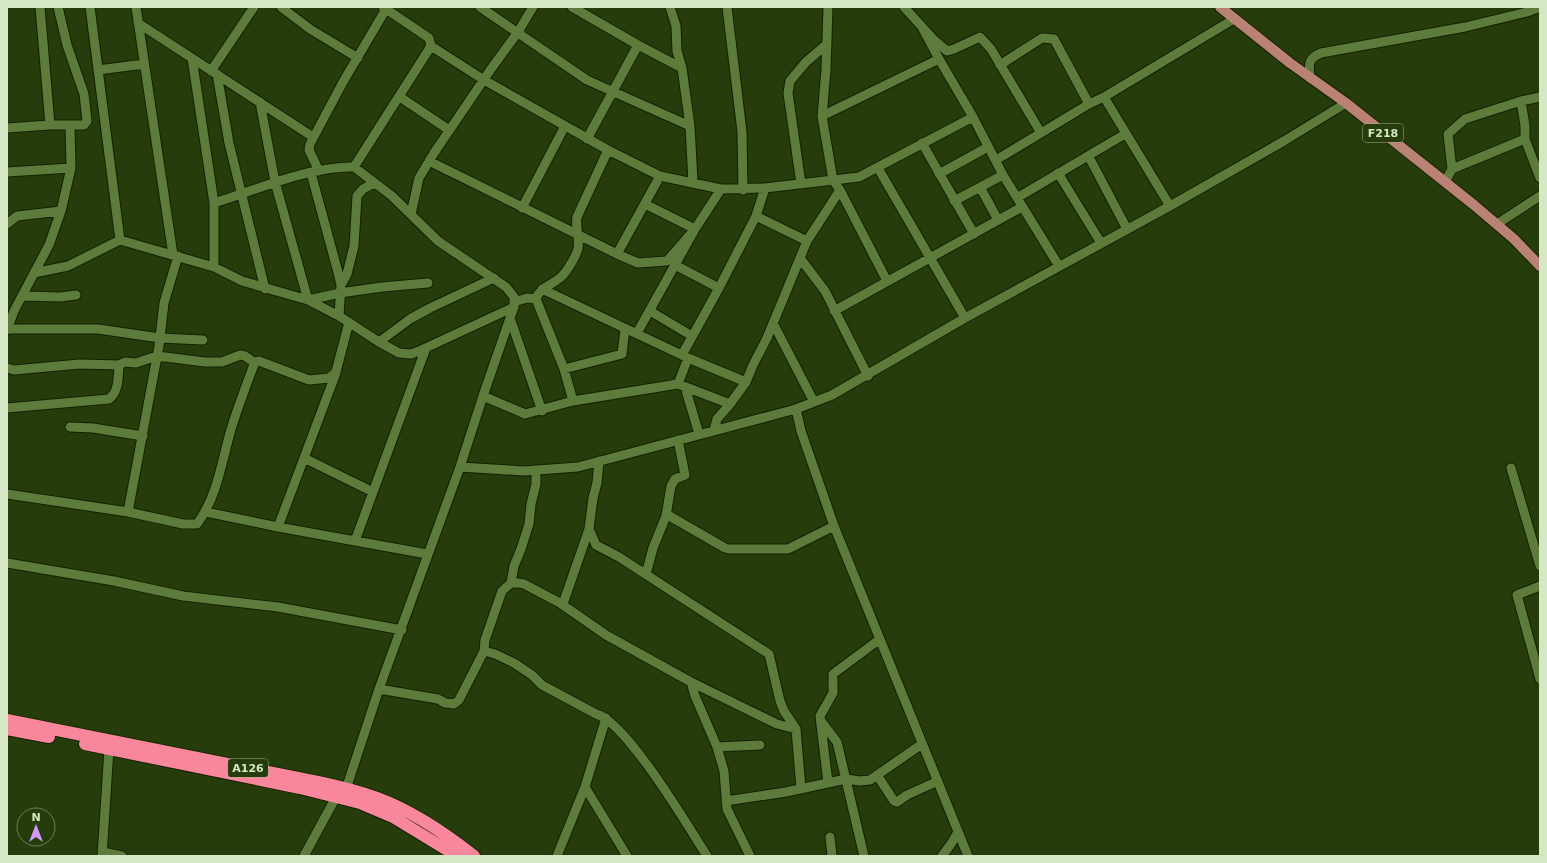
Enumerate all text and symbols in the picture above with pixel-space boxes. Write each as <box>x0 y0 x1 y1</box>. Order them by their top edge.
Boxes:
road number: F218 <box>1363 124 1403 142</box>
road number: A126 <box>228 759 268 777</box>
north arrow <box>16 807 56 847</box>
text: N <box>31 811 41 824</box>

